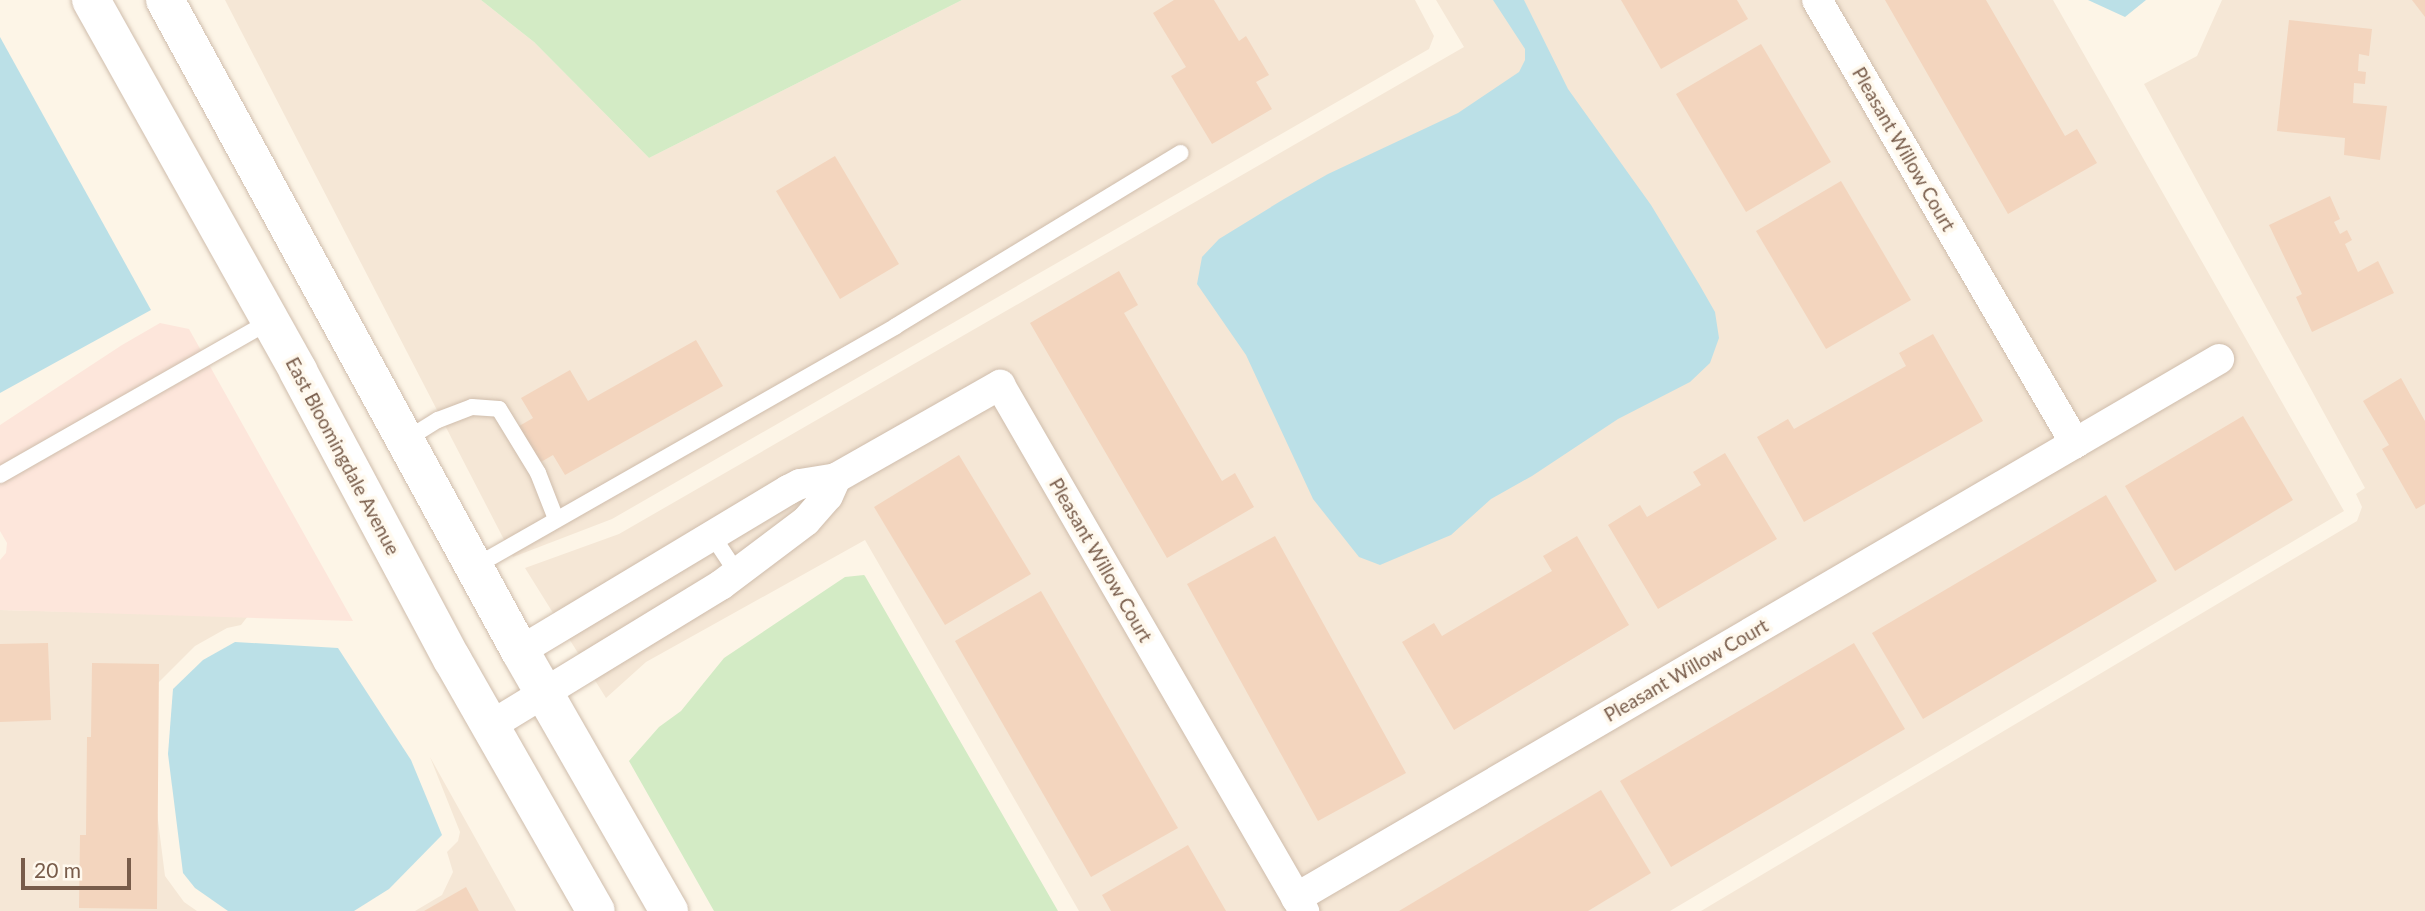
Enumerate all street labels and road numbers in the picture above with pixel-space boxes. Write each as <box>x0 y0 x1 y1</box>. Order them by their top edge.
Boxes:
street label: Pleasant Willow Court <box>1848 63 1960 235</box>
street label: East Bloomingdale Avenue <box>281 353 405 559</box>
street label: Pleasant Willow Court <box>1045 474 1157 646</box>
street label: Pleasant Willow Court <box>1600 614 1772 726</box>

